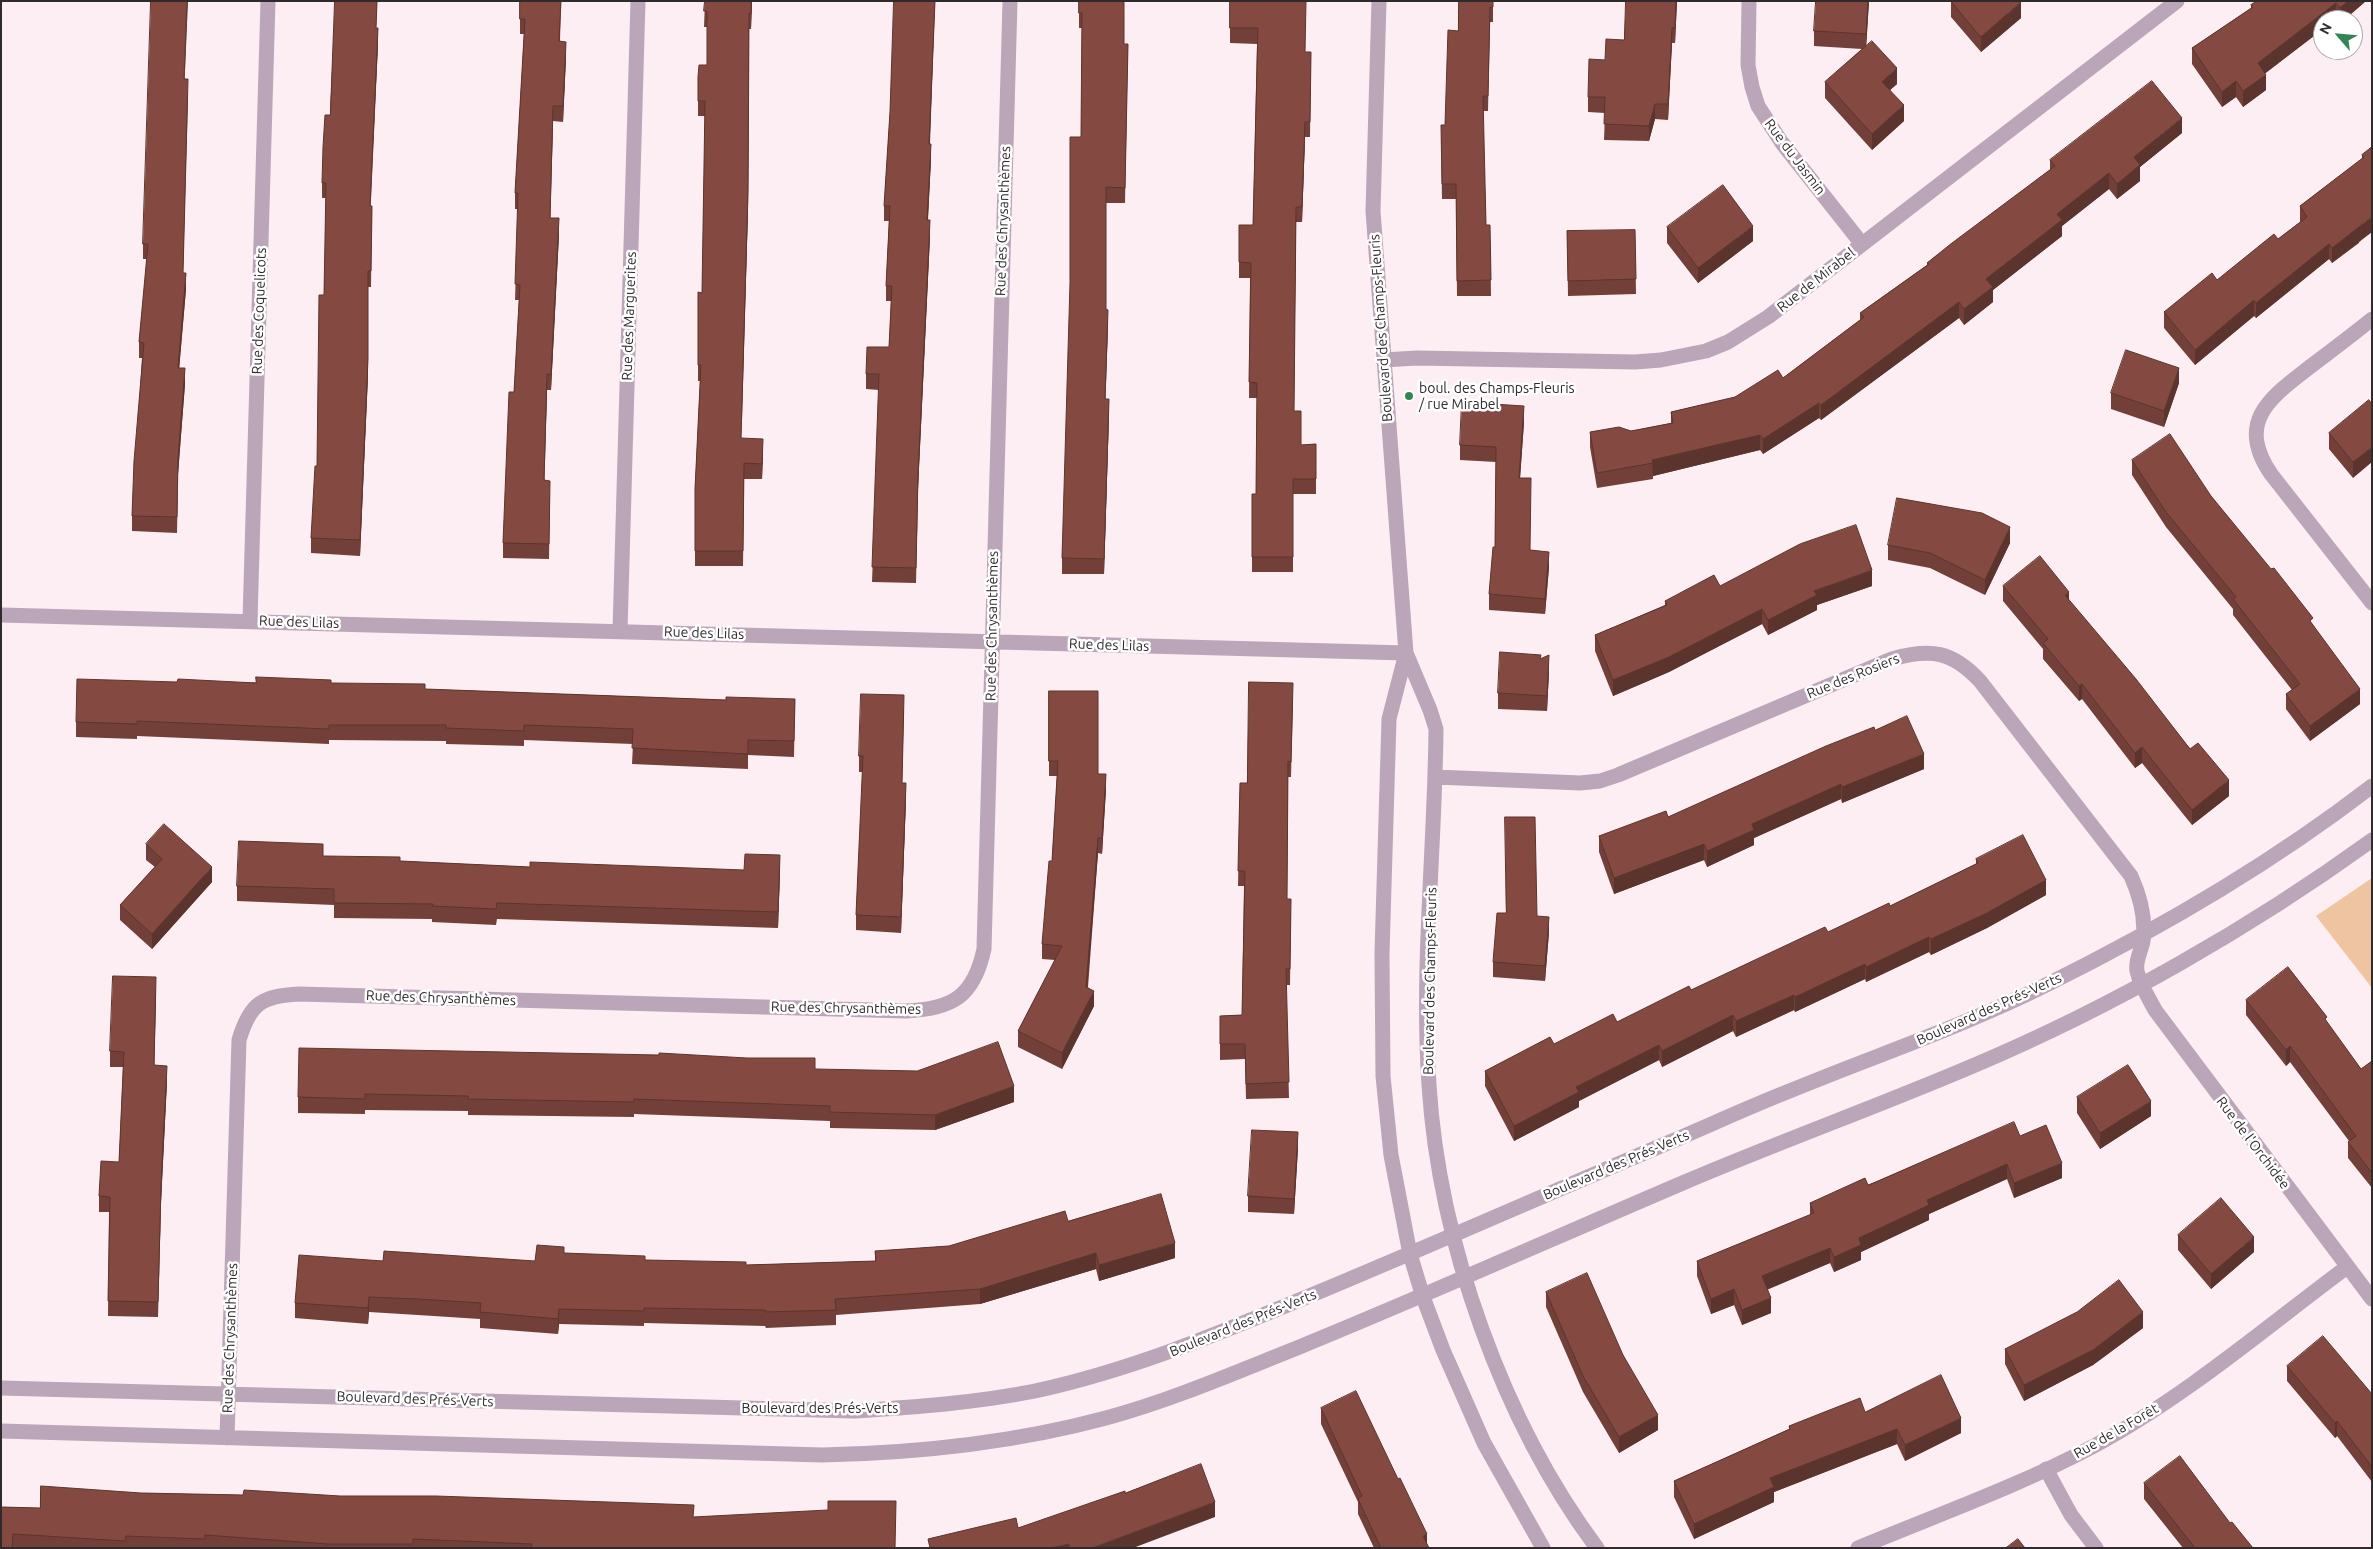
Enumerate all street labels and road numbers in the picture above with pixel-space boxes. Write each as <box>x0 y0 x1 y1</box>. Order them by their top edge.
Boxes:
street label: Rue du Jasmin <box>1761 116 1829 198</box>
street label: Rue des Chrysanthèmes <box>992 146 1014 296</box>
street label: Boulevard des Champs-Fleuris <box>1366 234 1396 422</box>
street label: Rue de Mirabel <box>1774 244 1858 316</box>
street label: Rue des Coquelicots <box>248 247 270 375</box>
street label: Rue des Marguerites <box>618 251 640 381</box>
street label: Rue des Chrysanthèmes <box>982 551 1002 701</box>
street label: Rue des Lilas <box>259 612 339 632</box>
street label: Rue des Lilas <box>664 623 744 643</box>
street label: Rue des Lilas <box>1069 635 1149 655</box>
street label: Rue des Rosiers <box>1804 650 1902 702</box>
street label: Boulevard des Champs-Fleuris <box>1420 887 1440 1075</box>
street label: Boulevard des Prés-Verts <box>1914 969 2064 1049</box>
street label: Rue des Chrysanthèmes <box>366 987 516 1009</box>
street label: Rue des Chrysanthèmes <box>771 998 921 1018</box>
street label: Rue de l'Orchidée <box>2213 1093 2293 1193</box>
street label: Boulevard des Prés-Verts <box>1541 1127 1691 1203</box>
street label: Rue des Chrysanthèmes <box>219 1263 241 1413</box>
street label: Boulevard des Prés-Verts <box>1167 1286 1319 1360</box>
street label: Boulevard des Prés-Verts <box>336 1388 494 1410</box>
street label: Boulevard des Prés-Verts <box>742 1400 898 1416</box>
street label: Rue de la Forêt <box>2071 1400 2161 1462</box>

